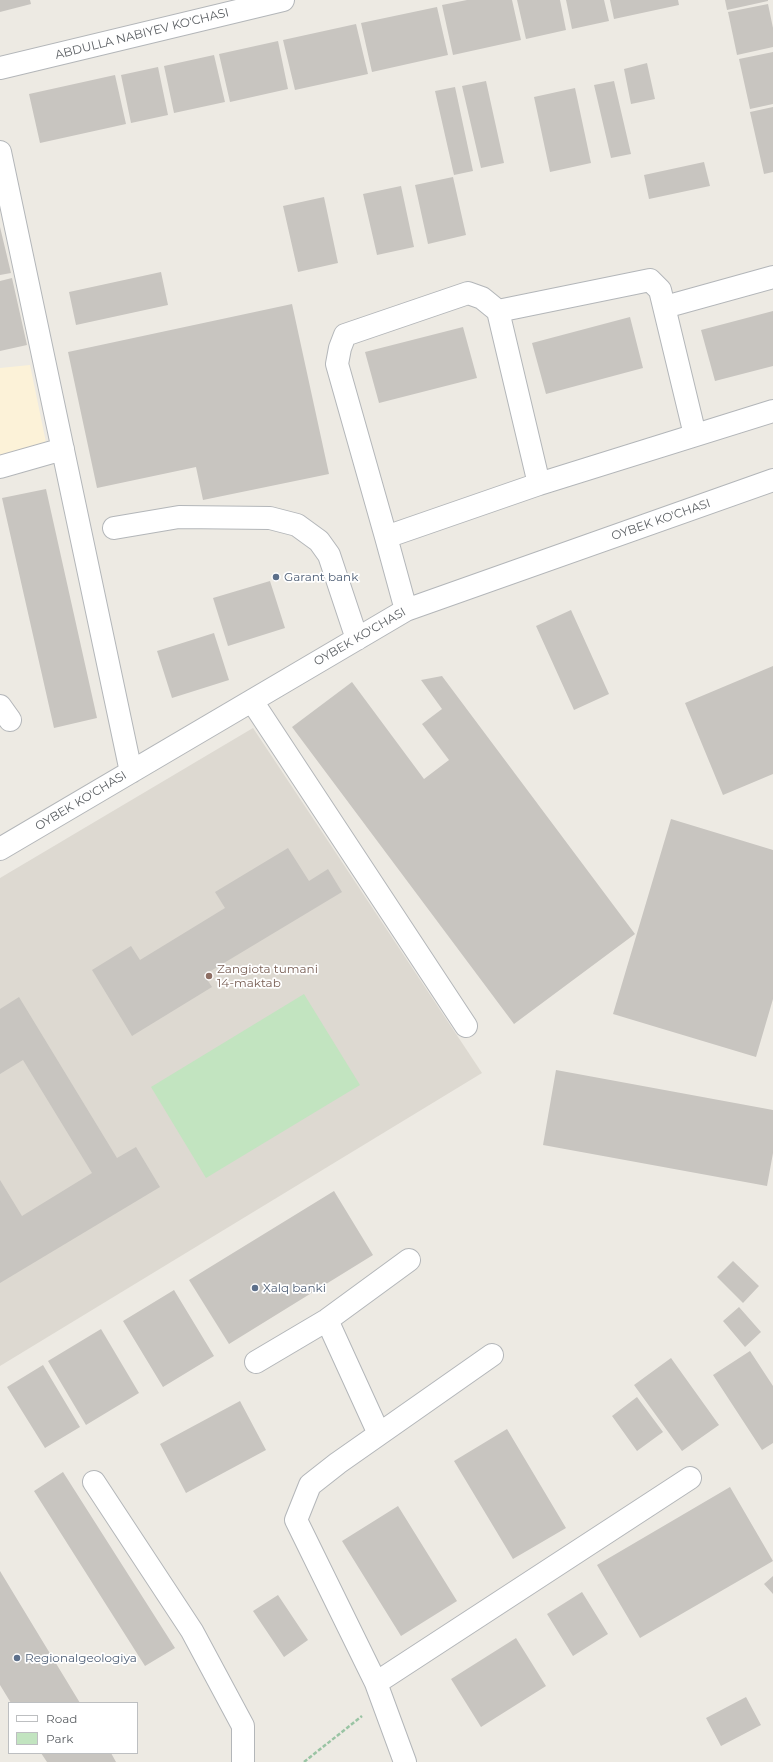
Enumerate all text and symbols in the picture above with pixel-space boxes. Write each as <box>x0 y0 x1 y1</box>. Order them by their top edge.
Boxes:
street label: ABDULLA NABIYEV KO'CHASI <box>54 5 230 63</box>
street label: OYBEK KO'CHASI <box>610 496 712 544</box>
place label: Garant bank <box>284 570 358 584</box>
marker: Garant bank <box>271 572 281 582</box>
street label: OYBEK KO'CHASI <box>311 605 409 669</box>
street label: OYBEK KO'CHASI <box>33 768 129 834</box>
place label: Zangiota tumani 14-maktab <box>217 962 318 990</box>
marker: Zangiota tumani 14-maktab <box>204 971 214 981</box>
place label: Xalq banki <box>263 1281 326 1295</box>
marker: Xalq banki <box>250 1283 260 1293</box>
place label: Regionalgeologiya <box>25 1651 137 1665</box>
marker: Regionalgeologiya <box>12 1653 22 1663</box>
legend <box>8 1702 138 1754</box>
text: Road <box>46 1711 77 1726</box>
text: Park <box>46 1731 73 1746</box>

